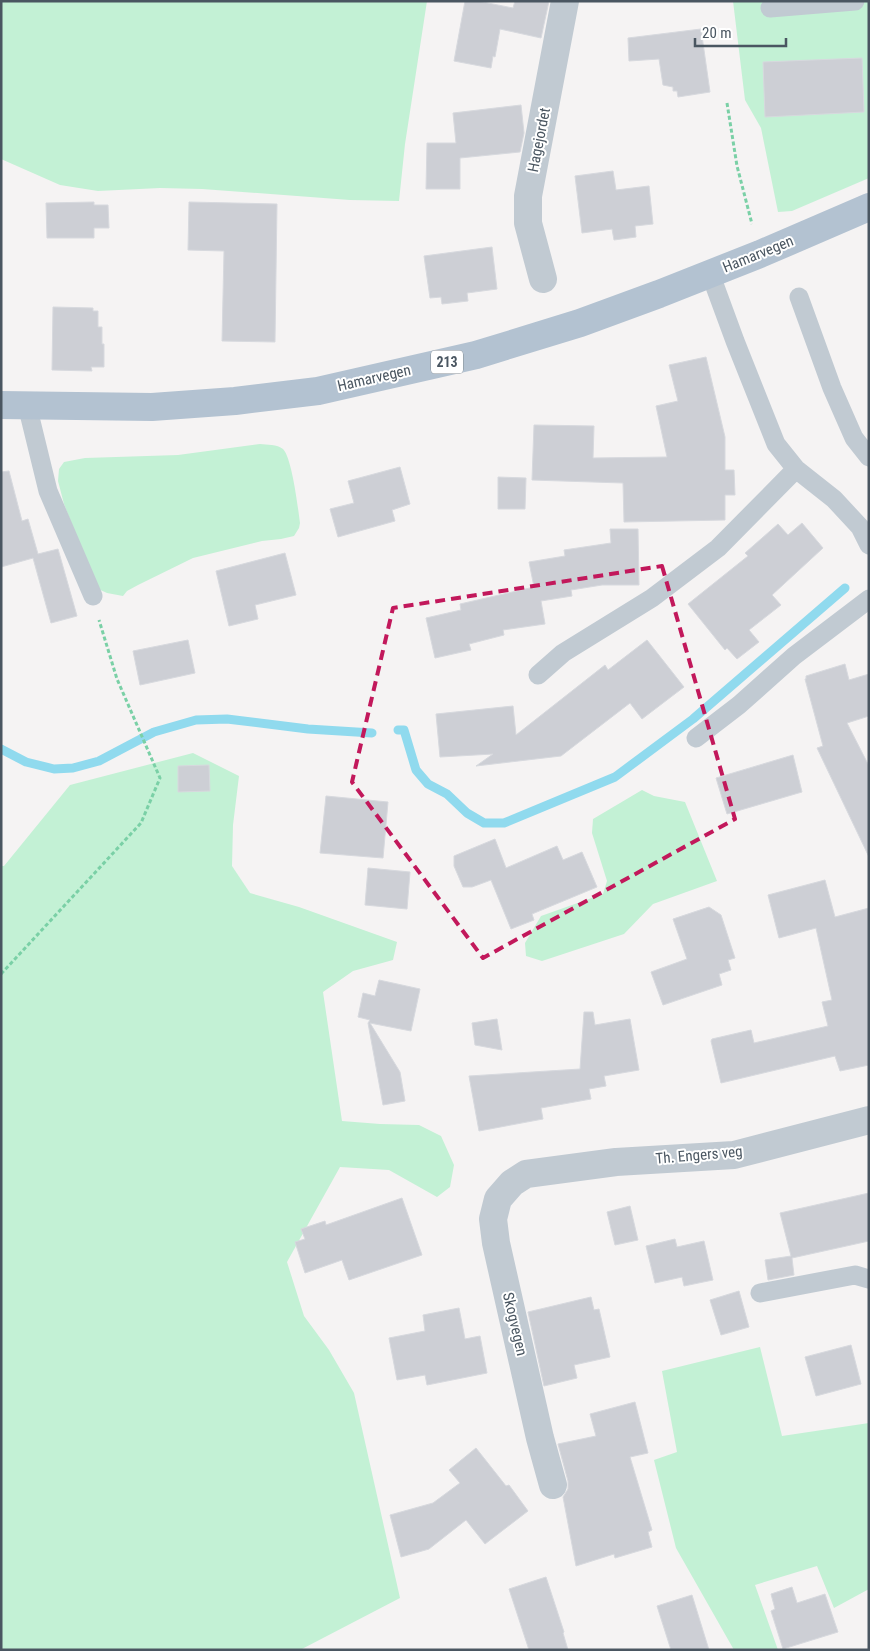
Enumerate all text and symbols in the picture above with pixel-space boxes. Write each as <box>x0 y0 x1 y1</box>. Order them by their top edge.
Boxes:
scale bar <box>695 15 786 47</box>
text: 20 m <box>702 24 732 42</box>
street label: Hagejordet <box>524 106 554 174</box>
street label: Hamarvegen <box>720 232 796 276</box>
road number: 213 <box>431 351 463 374</box>
street label: Hamarvegen <box>336 361 412 395</box>
street label: Th. Engers veg <box>655 1142 743 1168</box>
street label: Skogvegen <box>499 1291 531 1357</box>

